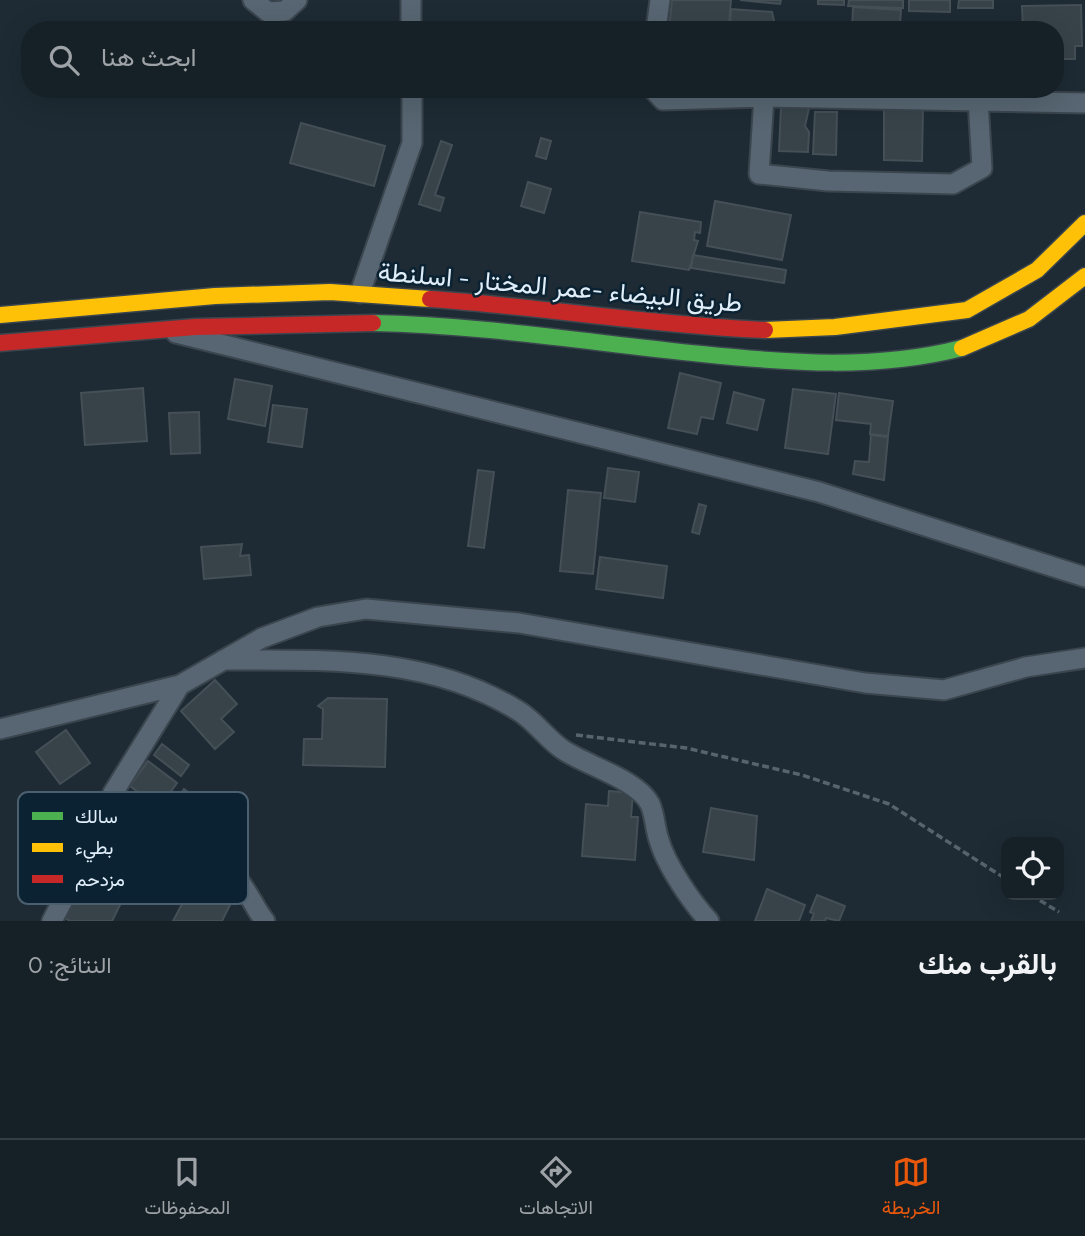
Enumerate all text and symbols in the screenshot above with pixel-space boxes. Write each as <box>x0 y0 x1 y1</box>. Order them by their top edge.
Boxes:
search box <box>21 21 1064 98</box>
icon: search <box>45 41 83 79</box>
text: ابحث هنا <box>101 41 197 73</box>
street label: طريق البيضاء -عمر المختار - اسلنطة <box>377 255 743 319</box>
legend <box>18 792 248 904</box>
text: سالك <box>75 805 118 828</box>
text: بطيء <box>75 836 113 863</box>
map controls <box>1001 837 1064 900</box>
button: locate <box>1001 837 1064 900</box>
text: مزدحم <box>75 868 125 892</box>
text: بالقرب منك <box>918 945 1057 982</box>
text: النتائج: 0 <box>28 951 112 979</box>
tab: المحفوظات <box>145 1153 230 1224</box>
tab: الاتجاهات <box>519 1153 593 1224</box>
tab: الخريطة <box>882 1153 941 1224</box>

